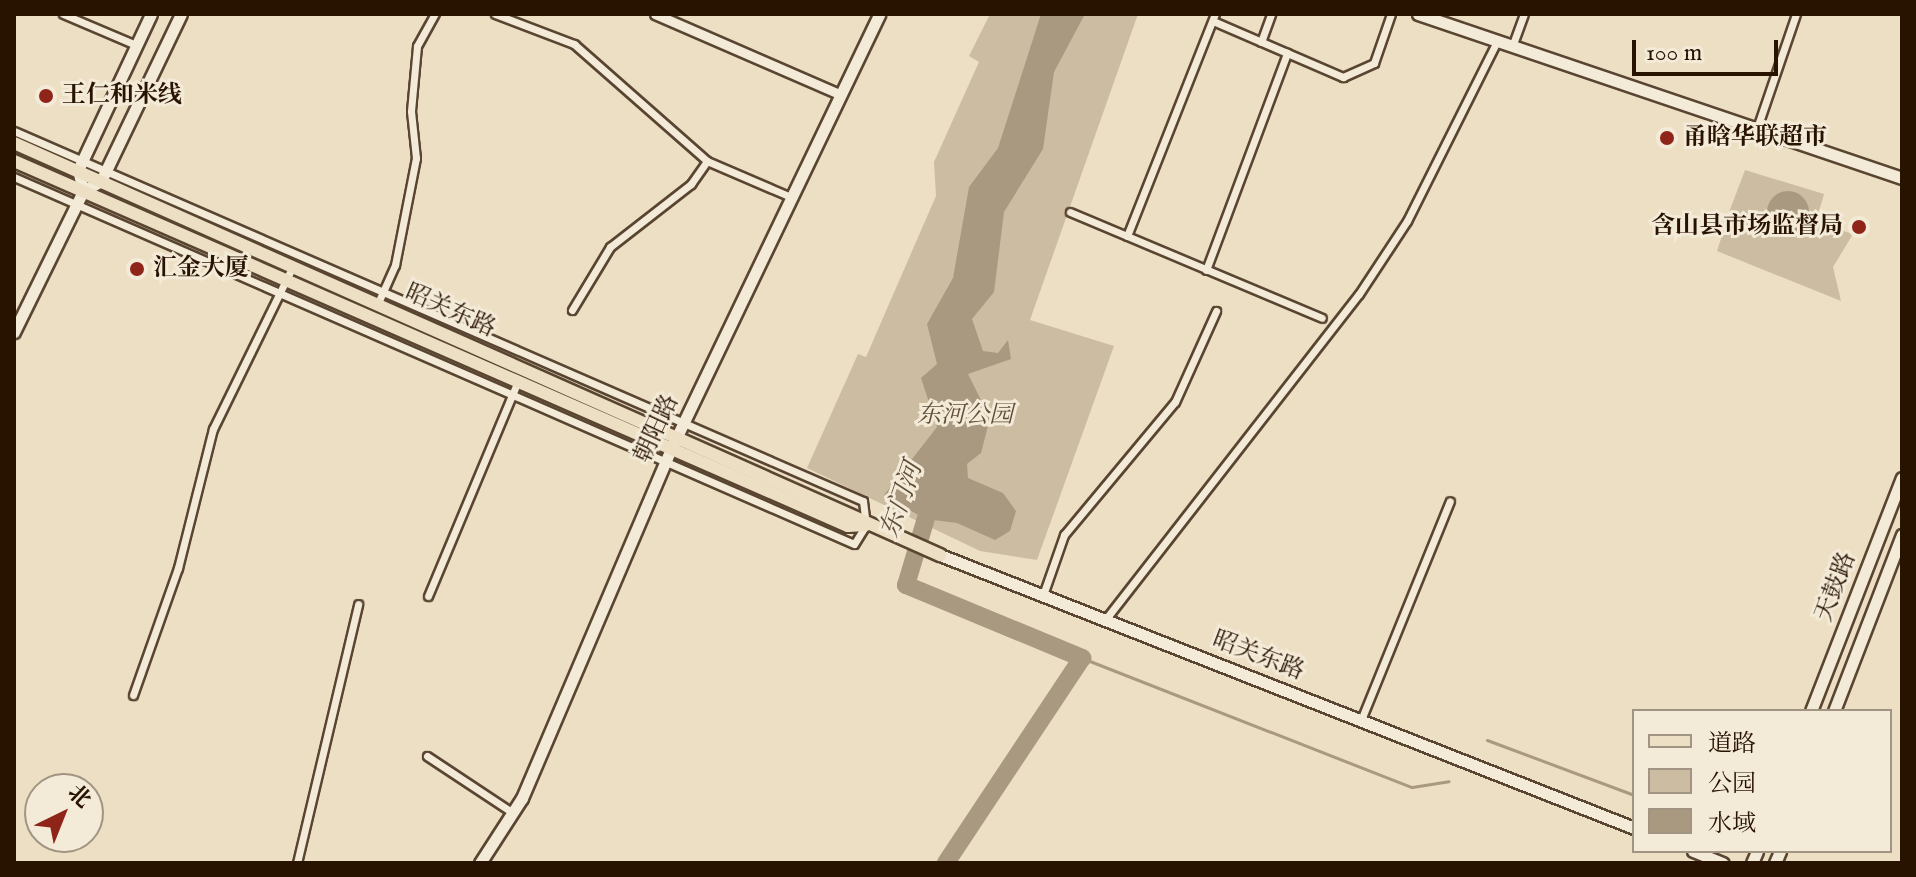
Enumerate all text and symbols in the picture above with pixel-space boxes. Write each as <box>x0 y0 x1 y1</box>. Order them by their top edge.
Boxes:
scale bar <box>1636 24 1782 74</box>
text: 100 m <box>1646 38 1702 69</box>
place label: 王仁和米线 <box>62 82 182 110</box>
marker: 王仁和米线 <box>37 87 55 105</box>
place label: 甬晗华联超市 <box>1683 124 1827 152</box>
marker: 甬晗华联超市 <box>1658 129 1676 147</box>
place label: 含山县市场监督局 <box>1651 213 1843 241</box>
marker: 含山县市场监督局 <box>1850 218 1868 236</box>
place label: 汇金大厦 <box>153 255 249 283</box>
marker: 汇金大厦 <box>128 260 146 278</box>
street label: 昭关东路 <box>400 278 500 344</box>
street label: 朝阳路 <box>629 390 685 468</box>
park label: 东河公园 <box>917 402 1013 430</box>
water label: 东门河 <box>875 458 929 542</box>
street label: 天鼓路 <box>1810 548 1862 626</box>
street label: 昭关东路 <box>1208 625 1308 687</box>
legend <box>1632 709 1892 853</box>
text: 道路 <box>1708 729 1756 760</box>
text: 公园 <box>1708 769 1756 800</box>
north arrow <box>24 773 104 853</box>
text: 北 <box>61 779 97 815</box>
text: 水域 <box>1708 809 1756 840</box>

